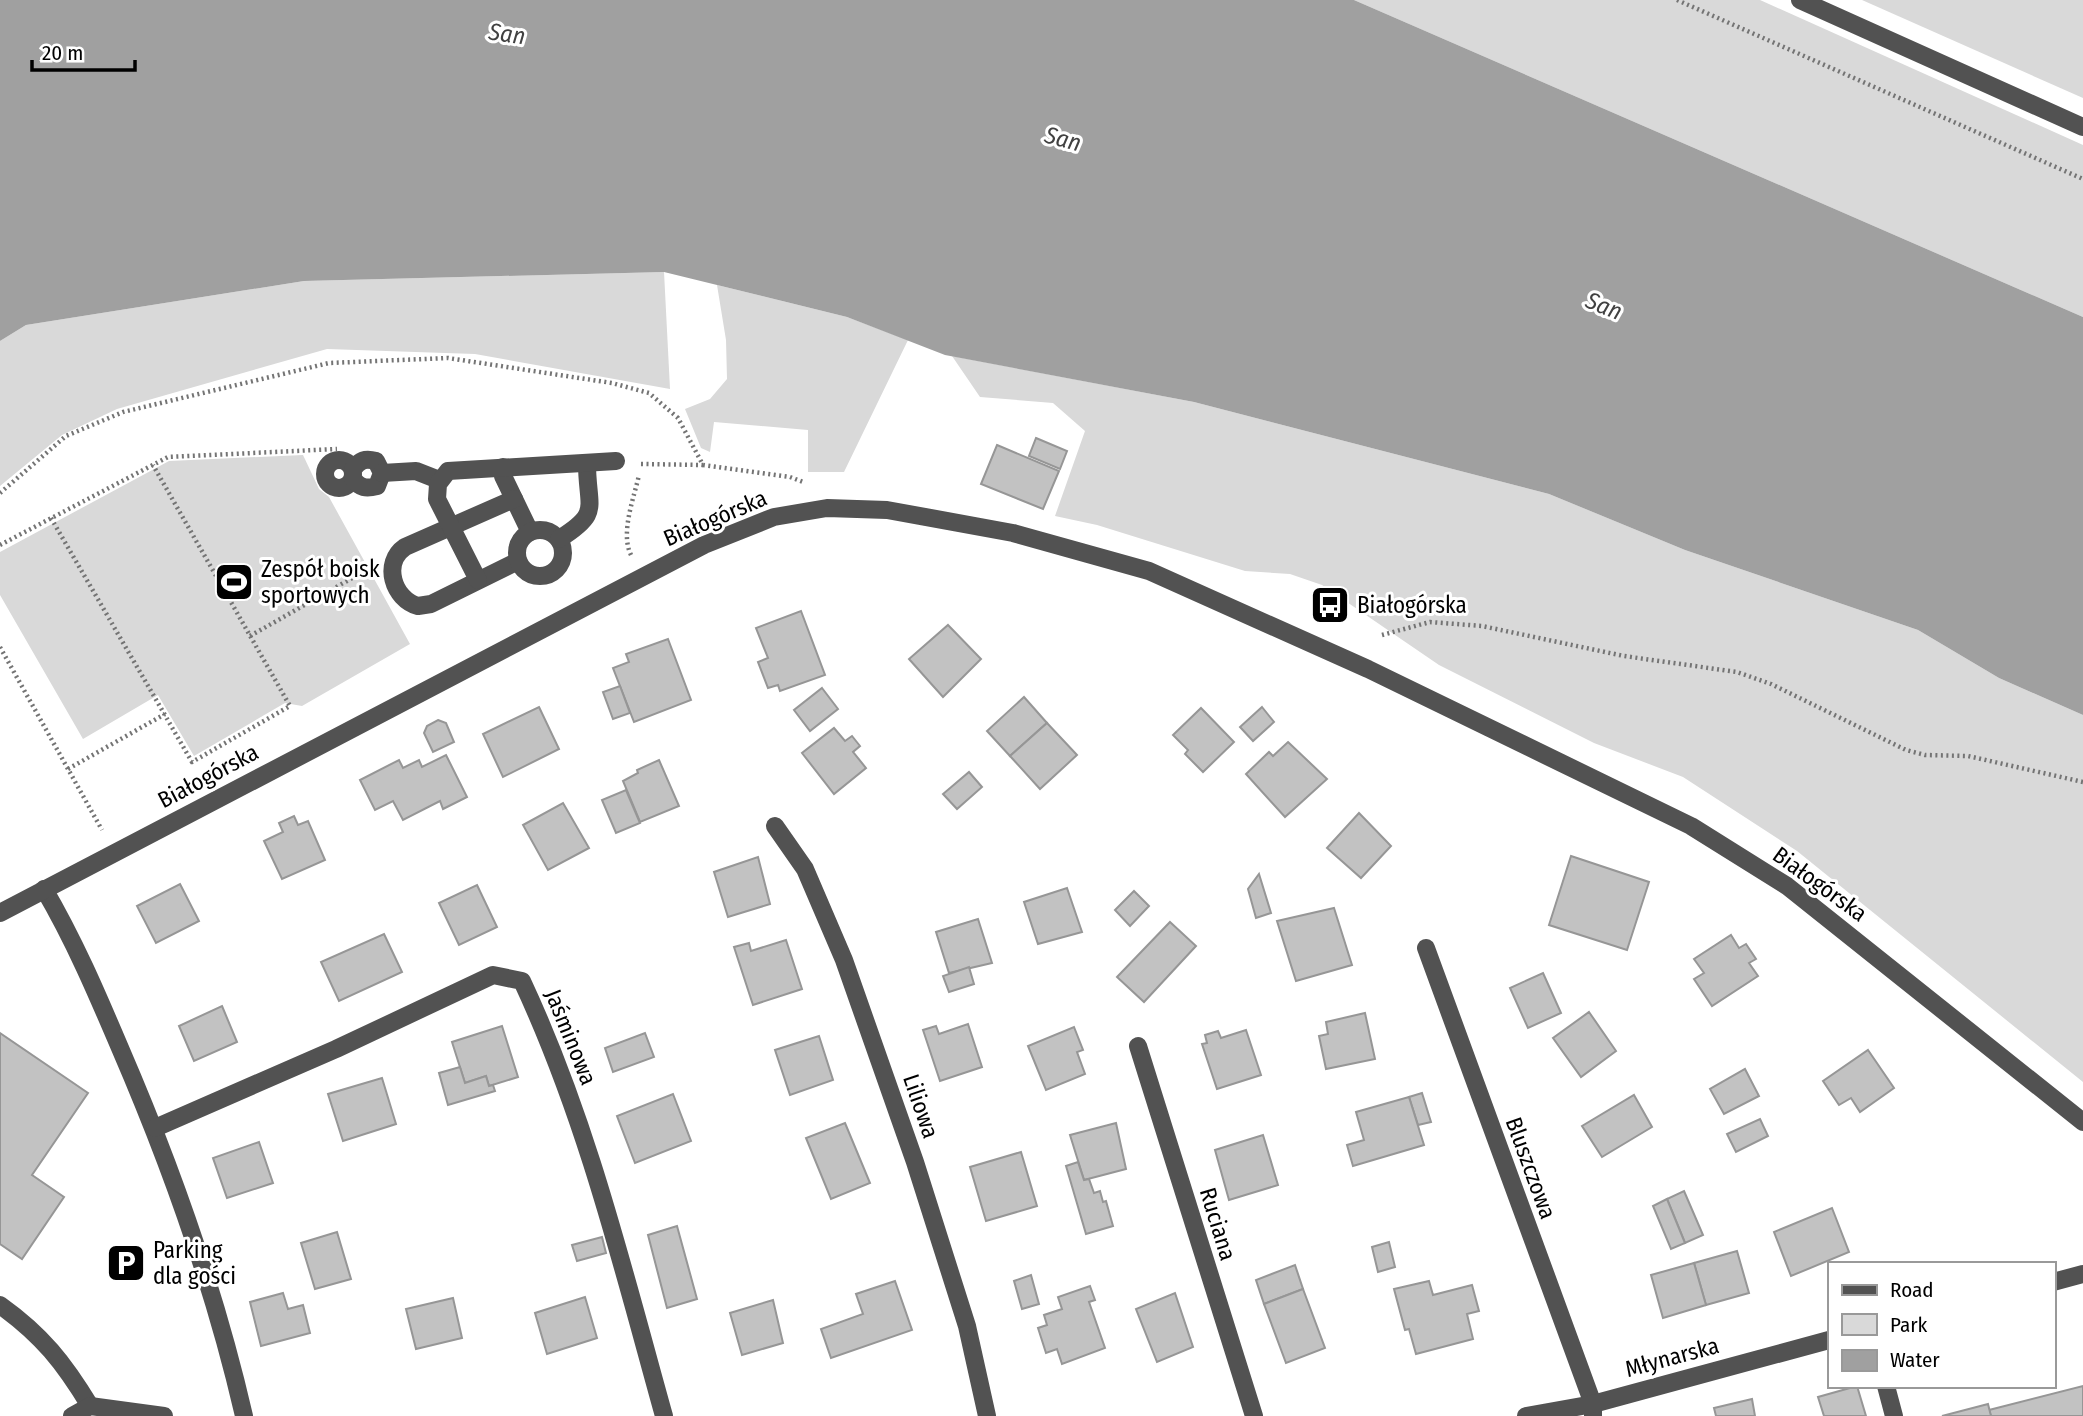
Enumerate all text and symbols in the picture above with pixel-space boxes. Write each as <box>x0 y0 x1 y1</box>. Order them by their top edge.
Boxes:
water label: San <box>486 17 527 50</box>
scale bar <box>32 28 135 72</box>
text: 20 m <box>42 40 83 66</box>
water label: San <box>1041 120 1084 157</box>
water label: San <box>1581 286 1626 326</box>
street label: Białogórska <box>659 484 771 552</box>
place label: Zespół boisk sportowych <box>261 555 380 609</box>
sports icon: Zespół boisk sportowych <box>213 561 255 603</box>
bus stop icon: Białogórska <box>1309 584 1351 626</box>
place label: Białogórska <box>1357 591 1467 619</box>
street label: Białogórska <box>153 738 263 814</box>
street label: Białogórska <box>1767 840 1873 928</box>
street label: Jaśminowa <box>539 985 603 1089</box>
street label: Liliowa <box>897 1070 945 1142</box>
street label: Bluszczowa <box>1500 1113 1562 1223</box>
street label: Ruciana <box>1194 1184 1242 1264</box>
place label: Parking dla gości <box>153 1236 236 1290</box>
parking icon: Parking dla gości <box>105 1242 147 1284</box>
legend <box>1828 1262 2055 1388</box>
text: Road <box>1890 1277 1934 1303</box>
text: Park <box>1890 1312 1928 1338</box>
street label: Młynarska <box>1622 1331 1722 1383</box>
text: Water <box>1890 1347 1940 1373</box>

